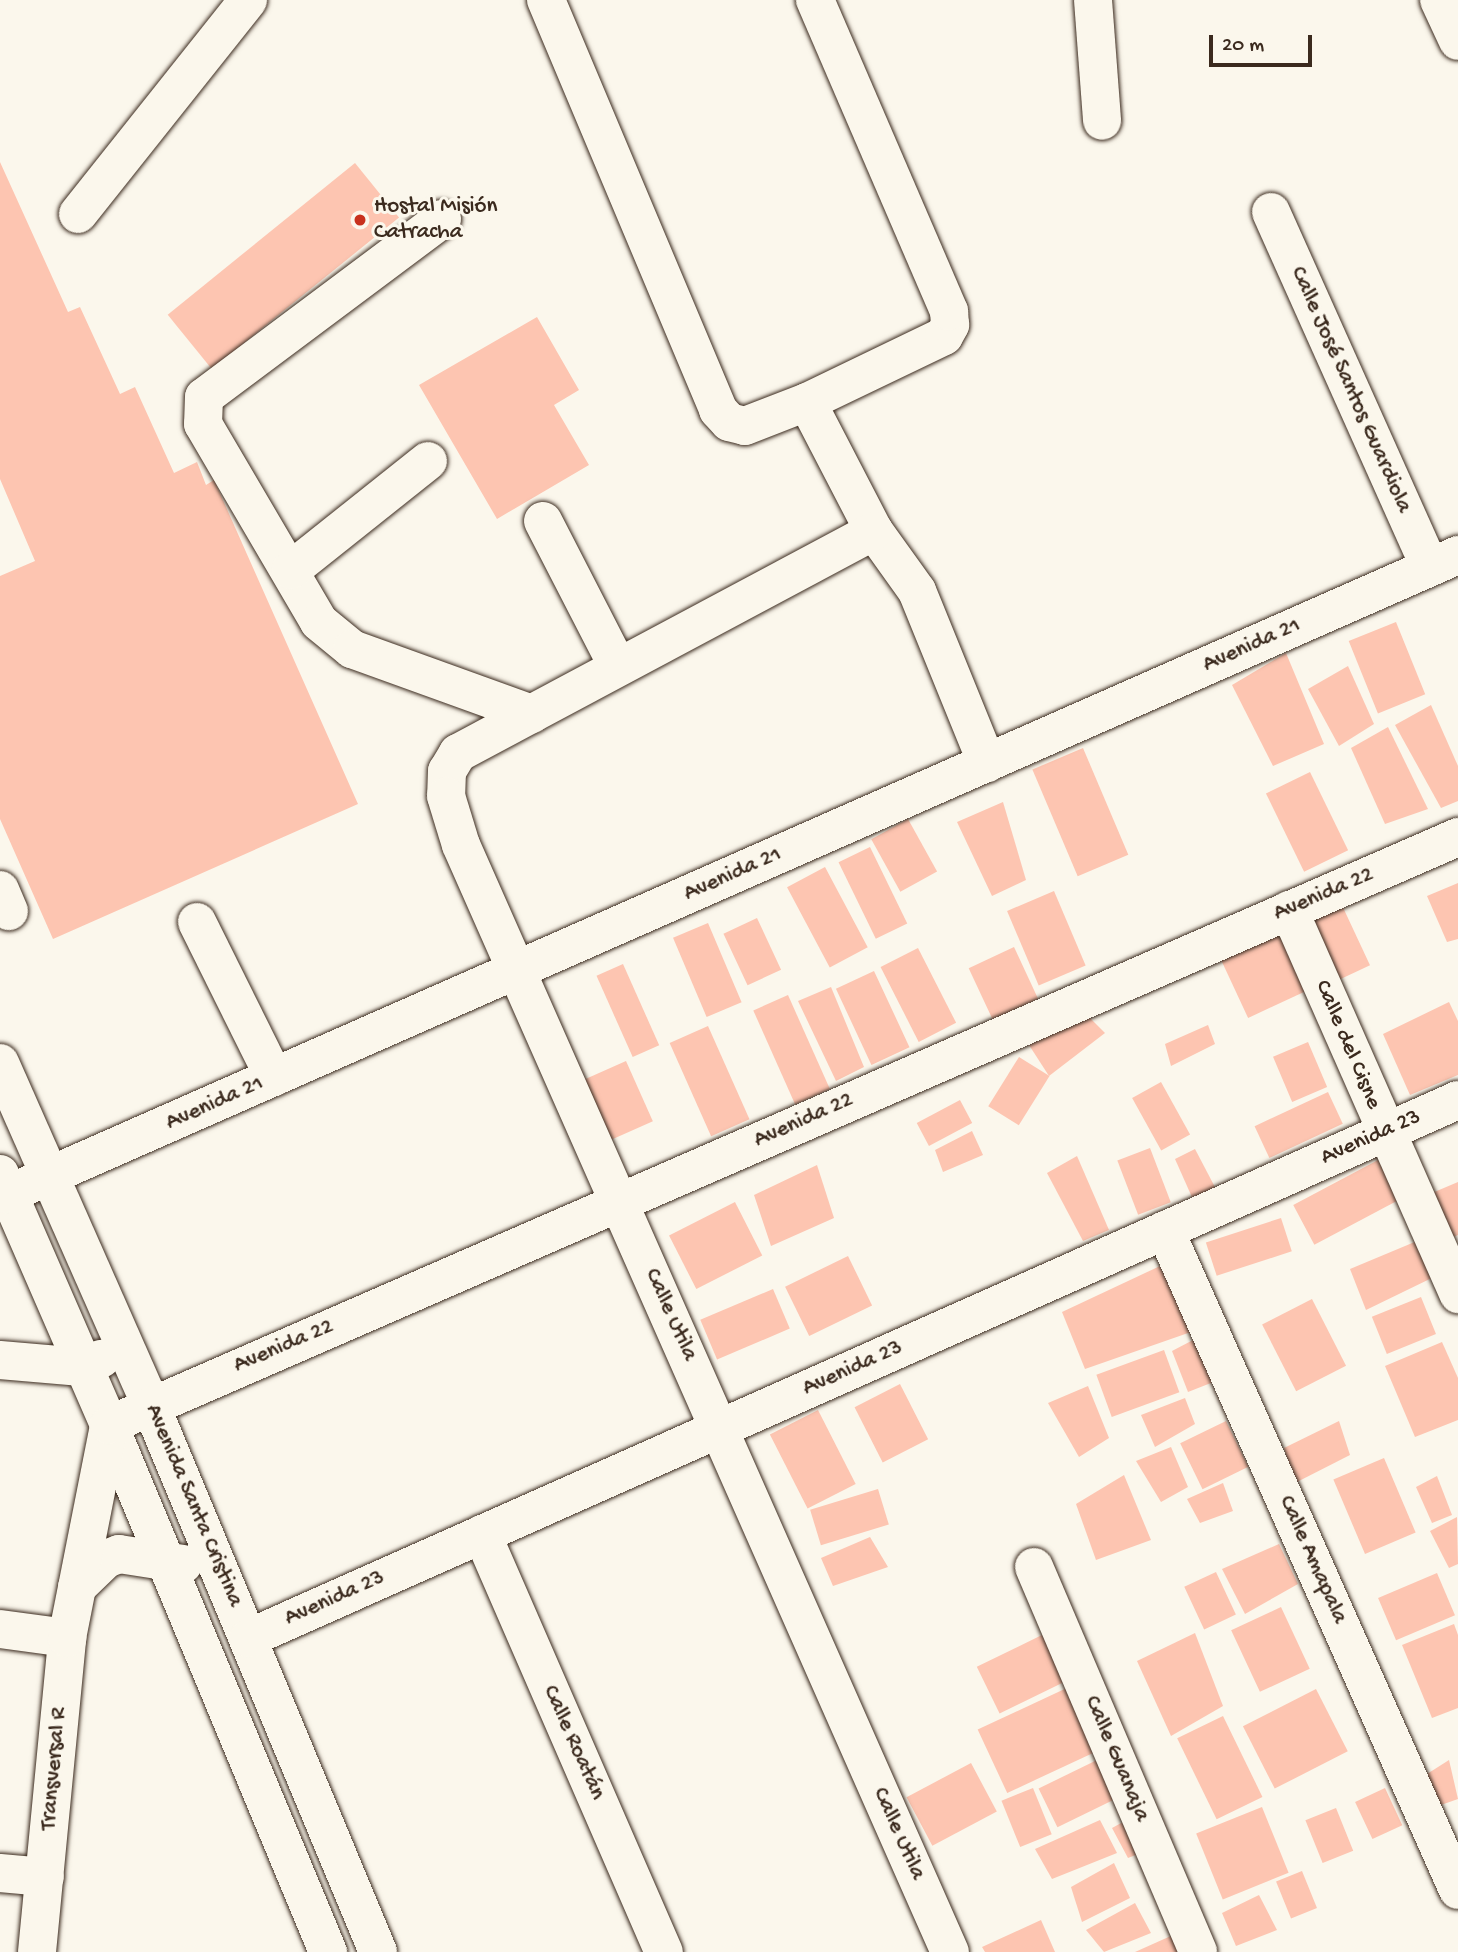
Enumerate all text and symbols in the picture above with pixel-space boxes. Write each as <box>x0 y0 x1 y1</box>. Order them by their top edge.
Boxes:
scale bar <box>1213 21 1316 65</box>
text: 20 m <box>1222 34 1264 59</box>
place label: Hostal Misión Catracha <box>374 193 497 247</box>
marker: Hostal Misión Catracha <box>352 212 368 228</box>
street label: Calle José Santos Guardiola <box>1283 263 1417 517</box>
street label: Avenida 21 <box>1199 612 1305 680</box>
street label: Avenida 21 <box>680 841 786 909</box>
street label: Avenida 22 <box>1270 862 1378 928</box>
street label: Calle del Cisne <box>1307 976 1387 1114</box>
street label: Avenida 21 <box>162 1070 268 1138</box>
street label: Avenida 22 <box>750 1087 858 1155</box>
street label: Avenida 23 <box>1317 1104 1425 1172</box>
street label: Calle Utila <box>637 1265 703 1365</box>
street label: Avenida 22 <box>230 1314 338 1380</box>
street label: Avenida 23 <box>799 1335 907 1403</box>
street label: Avenida Santa Cristina <box>138 1401 248 1611</box>
street label: Calle Amapala <box>1271 1492 1353 1628</box>
street label: Avenida 23 <box>281 1565 389 1633</box>
street label: Calle Roatán <box>535 1681 611 1805</box>
street label: Calle Guanaja <box>1077 1692 1155 1826</box>
street label: Transversal R <box>36 1706 74 1832</box>
street label: Calle Utila <box>865 1784 931 1884</box>

